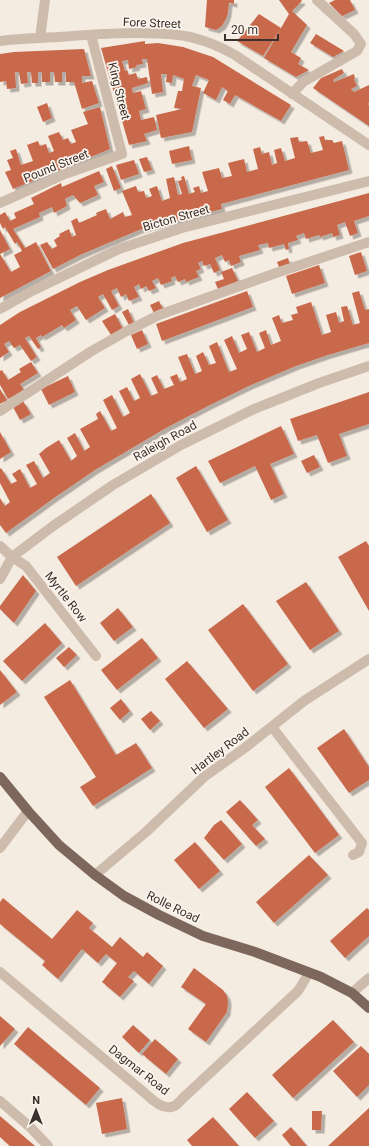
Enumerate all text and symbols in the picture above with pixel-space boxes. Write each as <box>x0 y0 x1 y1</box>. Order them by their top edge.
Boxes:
street label: Fore Street <box>123 15 181 31</box>
scale bar <box>225 16 278 42</box>
text: 20 m <box>231 23 258 37</box>
street label: King Street <box>105 61 133 121</box>
street label: Pound Street <box>21 147 91 185</box>
street label: Bicton Street <box>141 202 211 234</box>
street label: Raleigh Road <box>131 418 199 464</box>
street label: Myrtle Row <box>42 569 90 625</box>
street label: Hartley Road <box>188 725 252 777</box>
street label: Rolle Road <box>144 888 202 926</box>
street label: Dagmar Road <box>106 1042 172 1098</box>
north arrow <box>16 1090 56 1130</box>
text: N <box>32 1094 40 1107</box>

